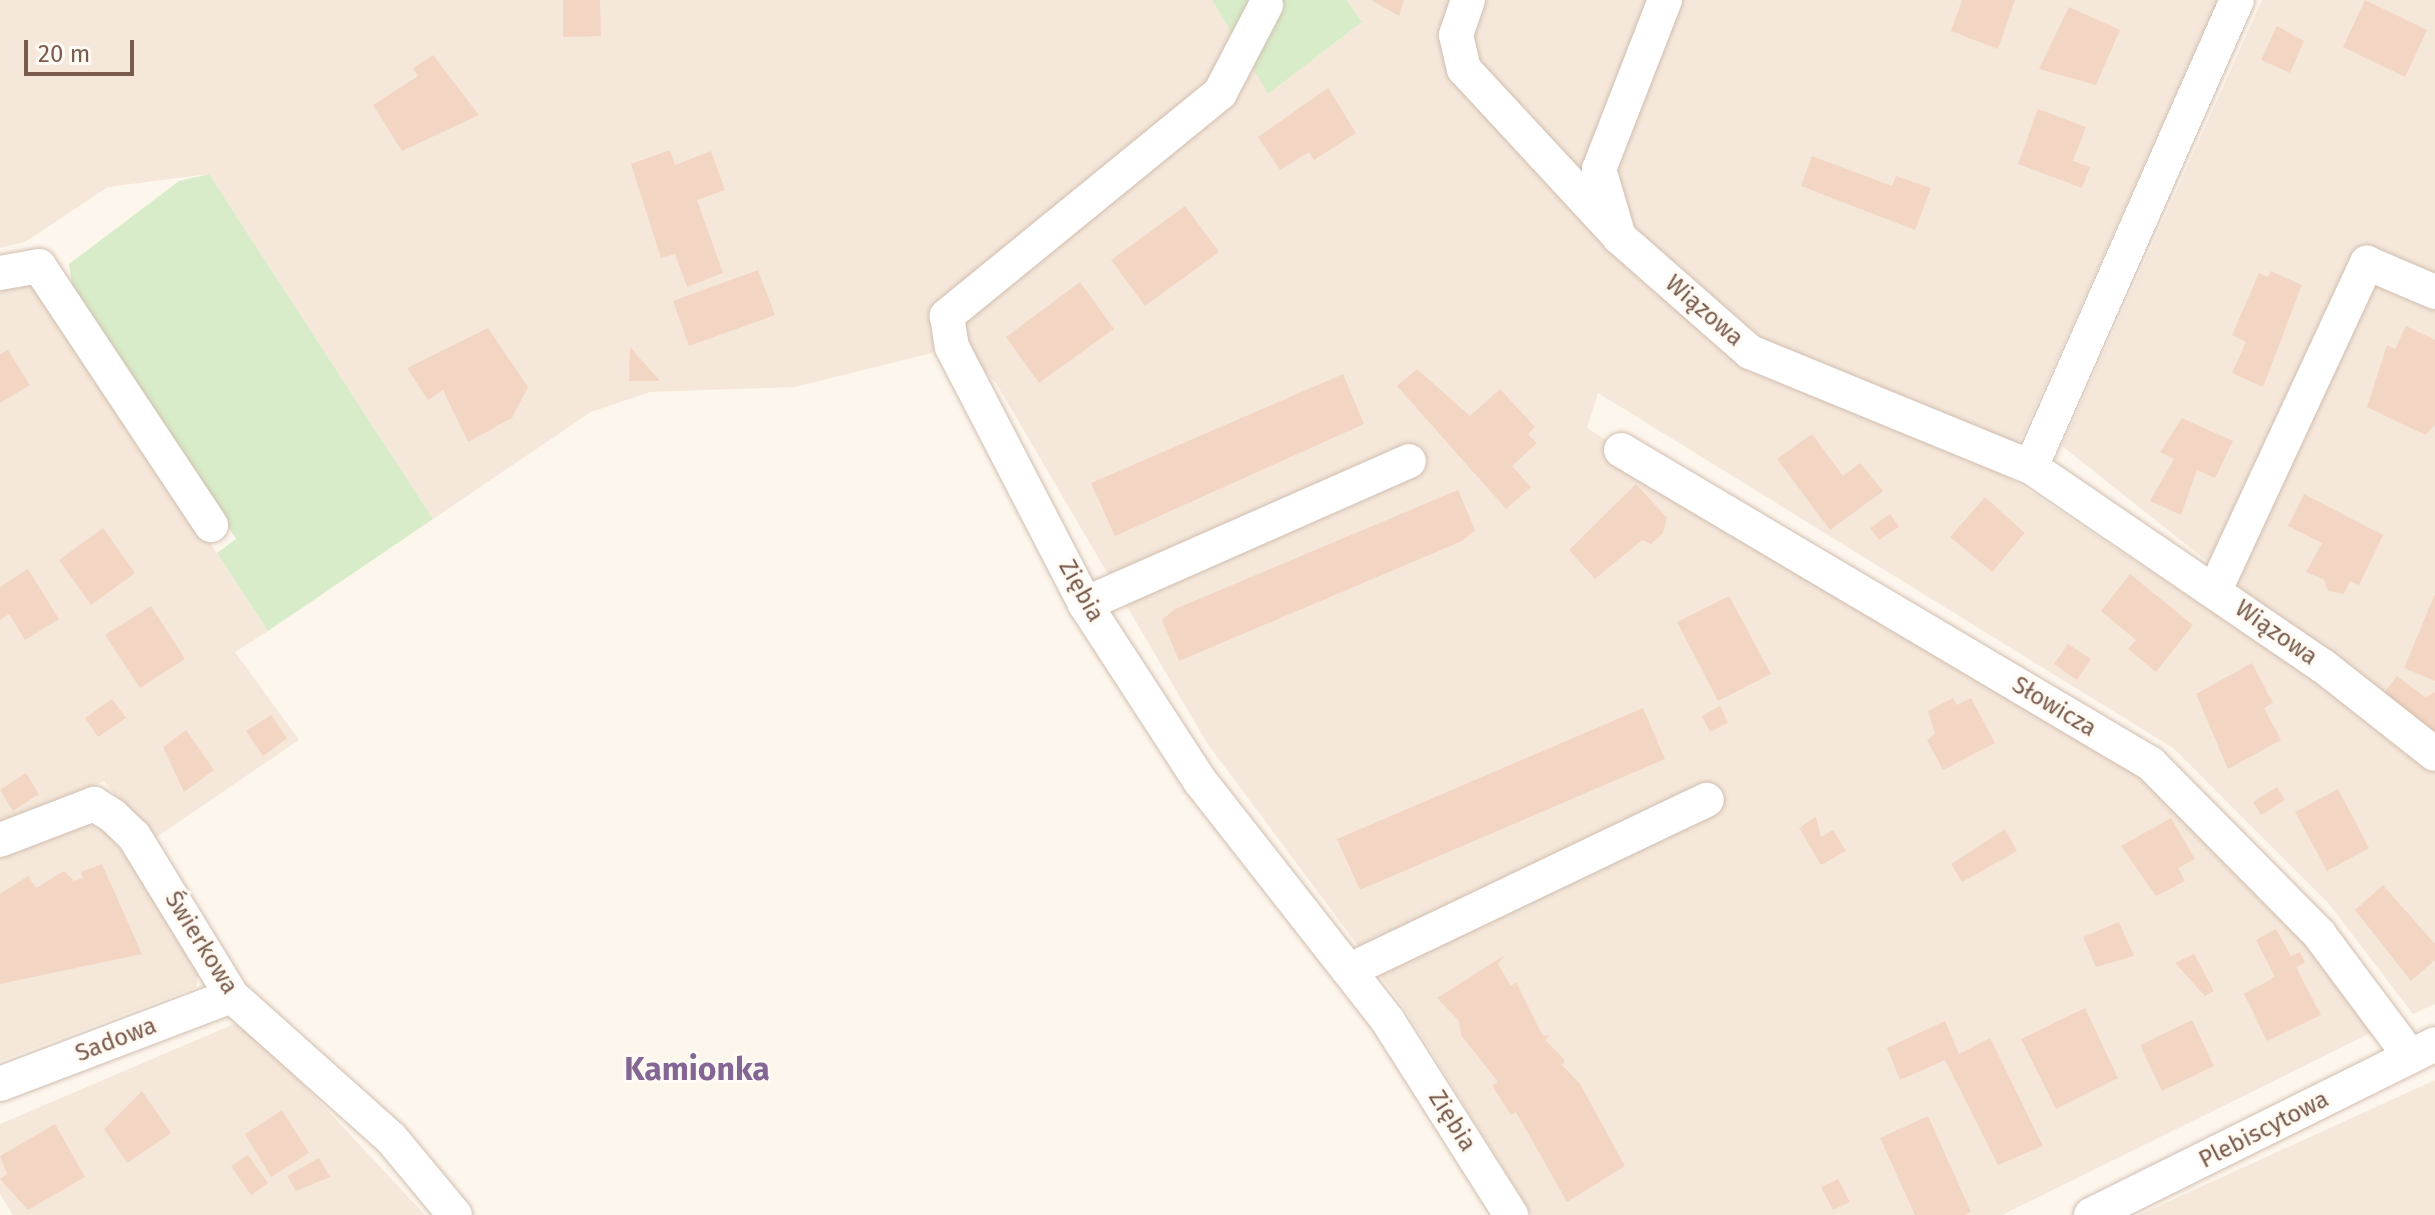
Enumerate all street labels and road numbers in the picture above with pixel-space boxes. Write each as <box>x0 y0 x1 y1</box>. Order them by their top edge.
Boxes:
street label: Wiązowa <box>1659 269 1749 353</box>
street label: Ziębia <box>1052 555 1110 627</box>
street label: Wiązowa <box>2229 594 2323 672</box>
street label: Słowicza <box>2007 671 2101 743</box>
street label: Świerkowa <box>158 886 244 1000</box>
street label: Sadowa <box>71 1011 161 1069</box>
street label: Ziębia <box>1422 1085 1482 1157</box>
street label: Plebiscytowa <box>2194 1085 2334 1175</box>

